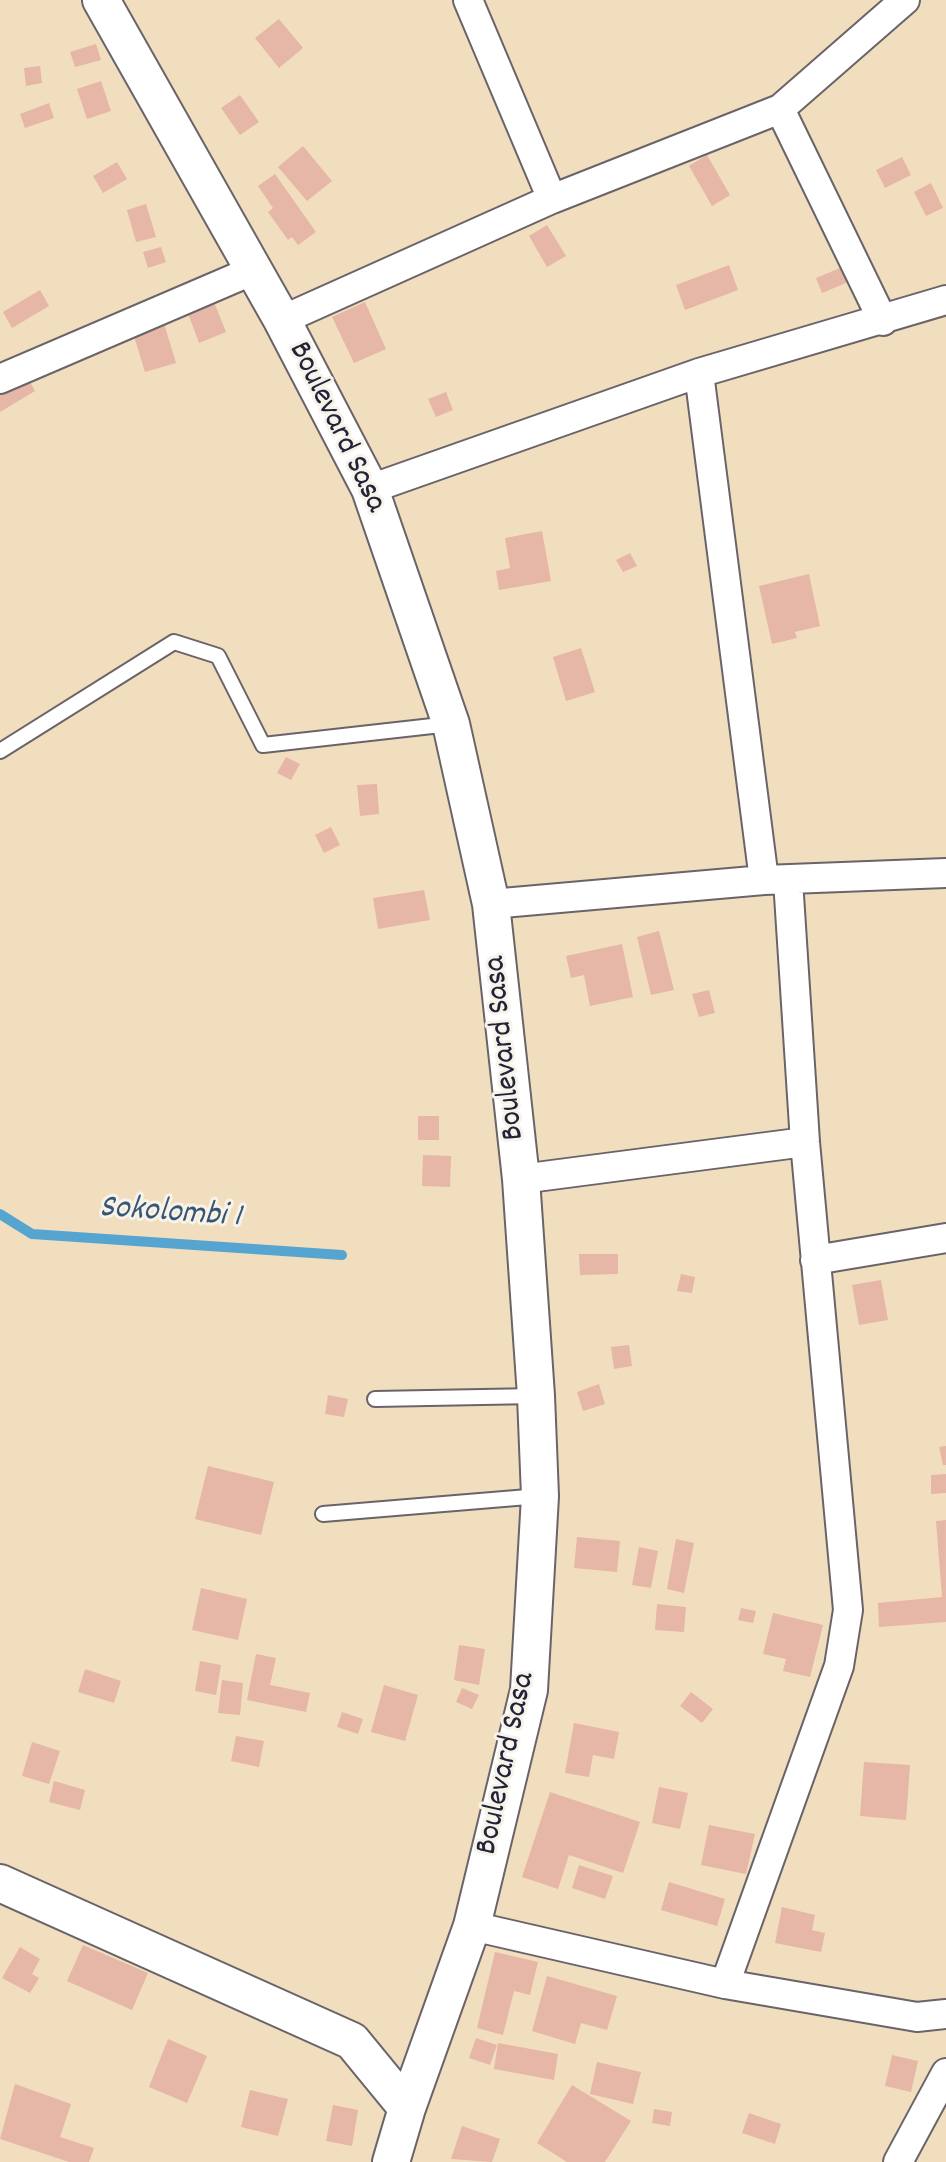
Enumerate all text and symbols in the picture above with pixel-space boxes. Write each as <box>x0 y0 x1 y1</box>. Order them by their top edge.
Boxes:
street label: Boulevard Sasa <box>277 336 393 520</box>
street label: Boulevard Sasa <box>478 954 536 1142</box>
water label: Sokolombi 1 <box>98 1190 242 1240</box>
street label: Boulevard Sasa <box>470 1670 546 1858</box>

